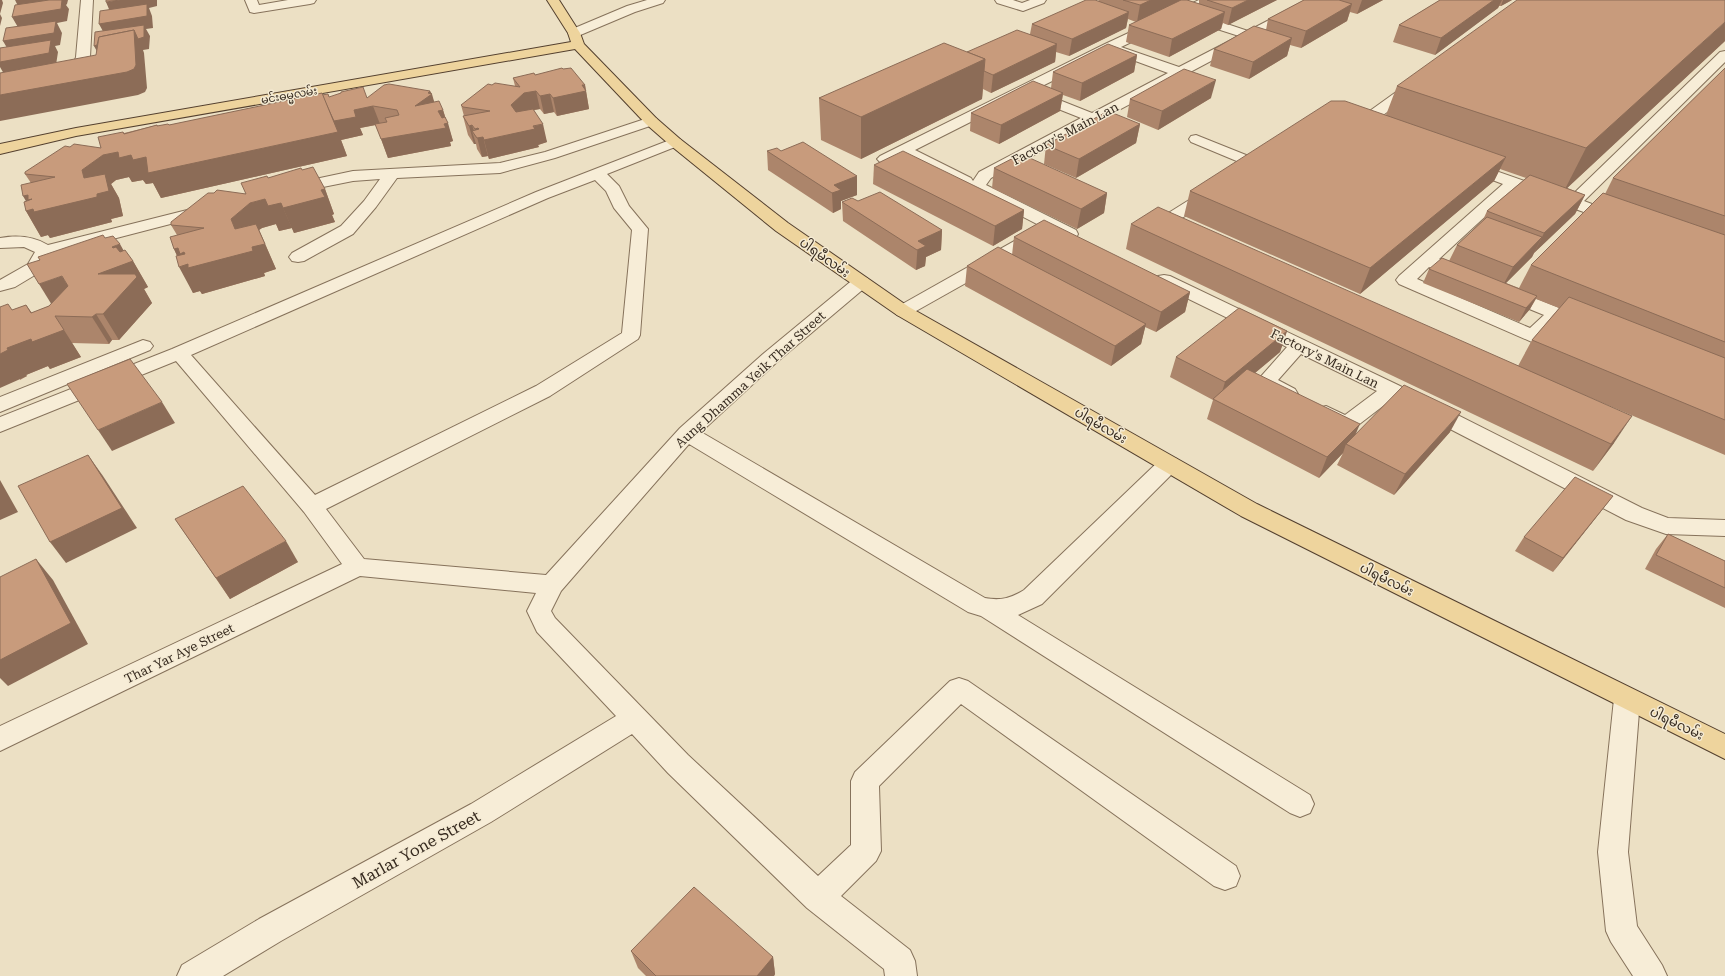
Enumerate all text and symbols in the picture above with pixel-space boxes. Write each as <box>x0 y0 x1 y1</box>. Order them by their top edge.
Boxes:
street label: မင်းဓမ္မလမ်း <box>260 83 319 109</box>
street label: Factory's Main Lan <box>1009 99 1122 168</box>
street label: ပါရမီလမ်း <box>795 234 853 283</box>
street label: Aung Dhamma Yeik Thar Street <box>672 308 828 451</box>
street label: Factory's Main Lan <box>1268 326 1382 391</box>
street label: ပါရမီလမ်း <box>1070 404 1130 449</box>
street label: ပါရမီလမ်း <box>1356 559 1417 602</box>
street label: Thar Yar Aye Street <box>122 620 237 687</box>
street label: ပါရမီလမ်း <box>1646 703 1707 746</box>
street label: Marlar Yone Street <box>349 806 483 892</box>

